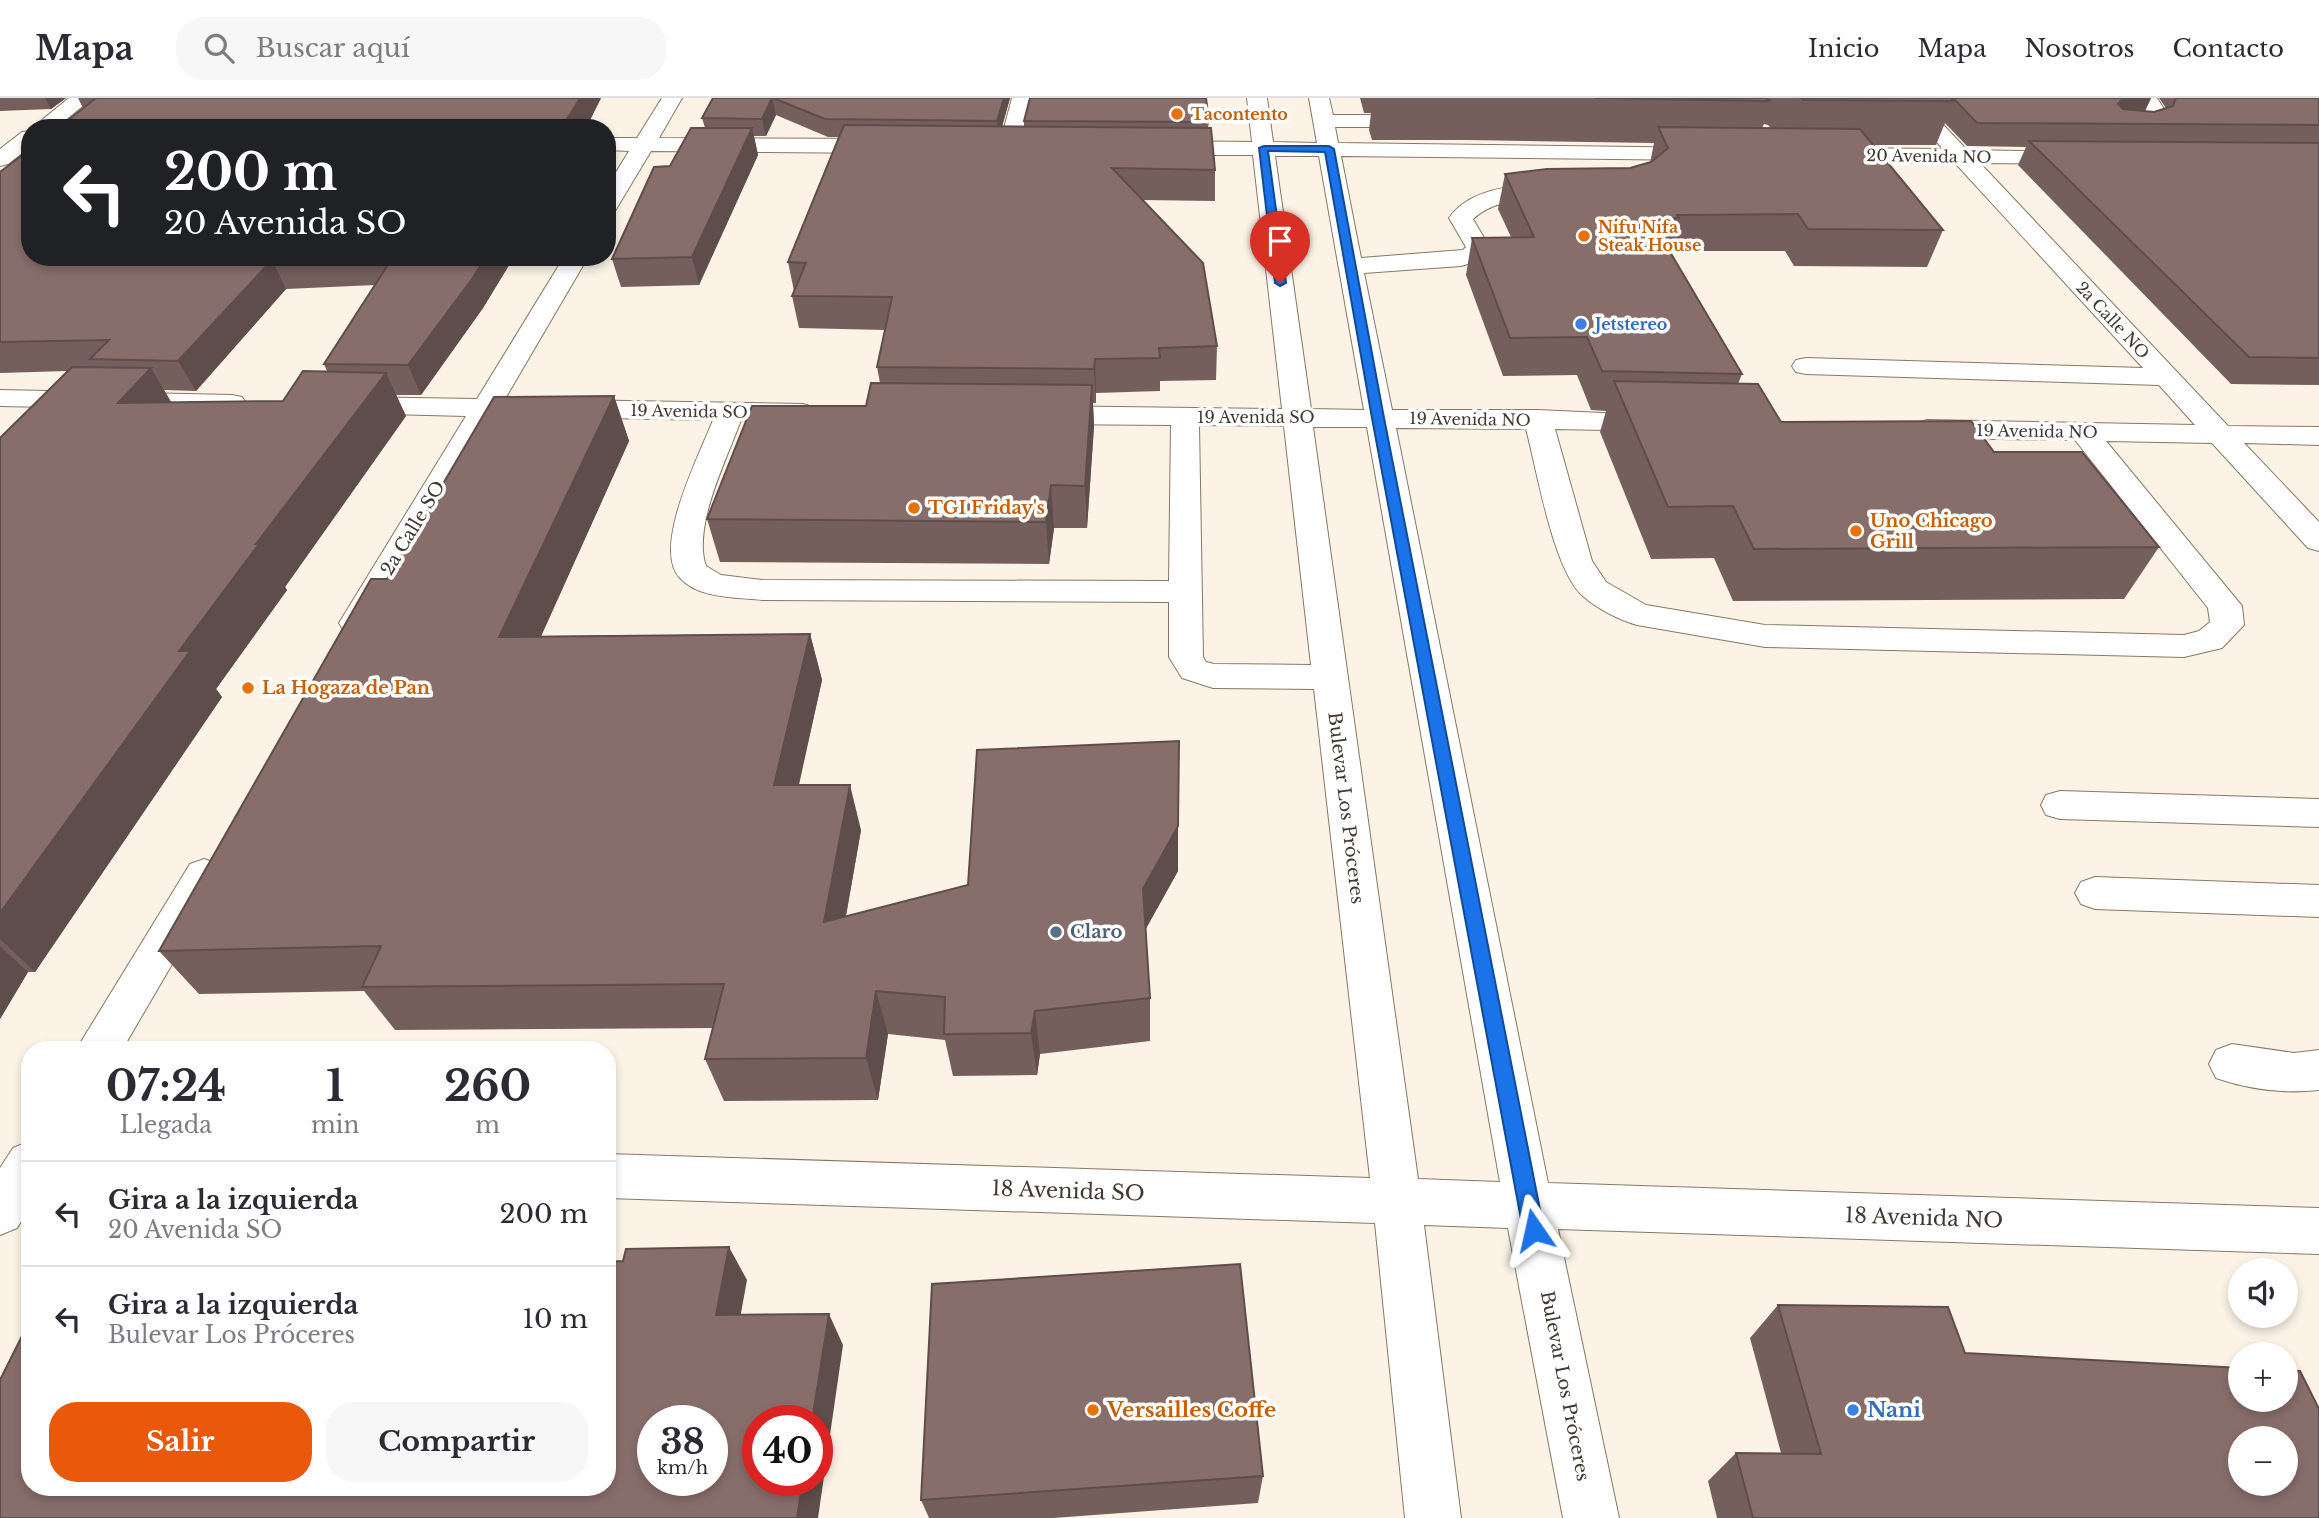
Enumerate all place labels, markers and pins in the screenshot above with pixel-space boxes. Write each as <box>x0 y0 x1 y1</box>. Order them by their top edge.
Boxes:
place label: Tacontento <box>1191 104 1288 124</box>
marker: Tacontento <box>1169 106 1185 122</box>
pin <box>1250 211 1310 283</box>
place label: Nifu Nifa Steak House <box>1598 217 1701 255</box>
marker: Nifu Nifa Steak House <box>1576 228 1592 244</box>
place label: Jetstereo <box>1592 314 1667 334</box>
marker: Jetstereo <box>1573 316 1589 332</box>
place label: TGI Friday's <box>928 497 1045 519</box>
marker: TGI Friday's <box>906 500 922 516</box>
place label: Uno Chicago Grill <box>1870 510 1993 553</box>
marker: Uno Chicago Grill <box>1848 523 1864 539</box>
place label: La Hogaza de Pan <box>262 677 430 699</box>
marker: La Hogaza de Pan <box>240 680 256 696</box>
place label: Claro <box>1070 921 1122 943</box>
marker: Claro <box>1048 924 1064 940</box>
place label: Versailles Coffe <box>1106 1397 1276 1423</box>
place label: Nani <box>1867 1397 1921 1423</box>
marker: Versailles Coffe <box>1085 1402 1101 1418</box>
marker: Nani <box>1845 1402 1861 1418</box>

